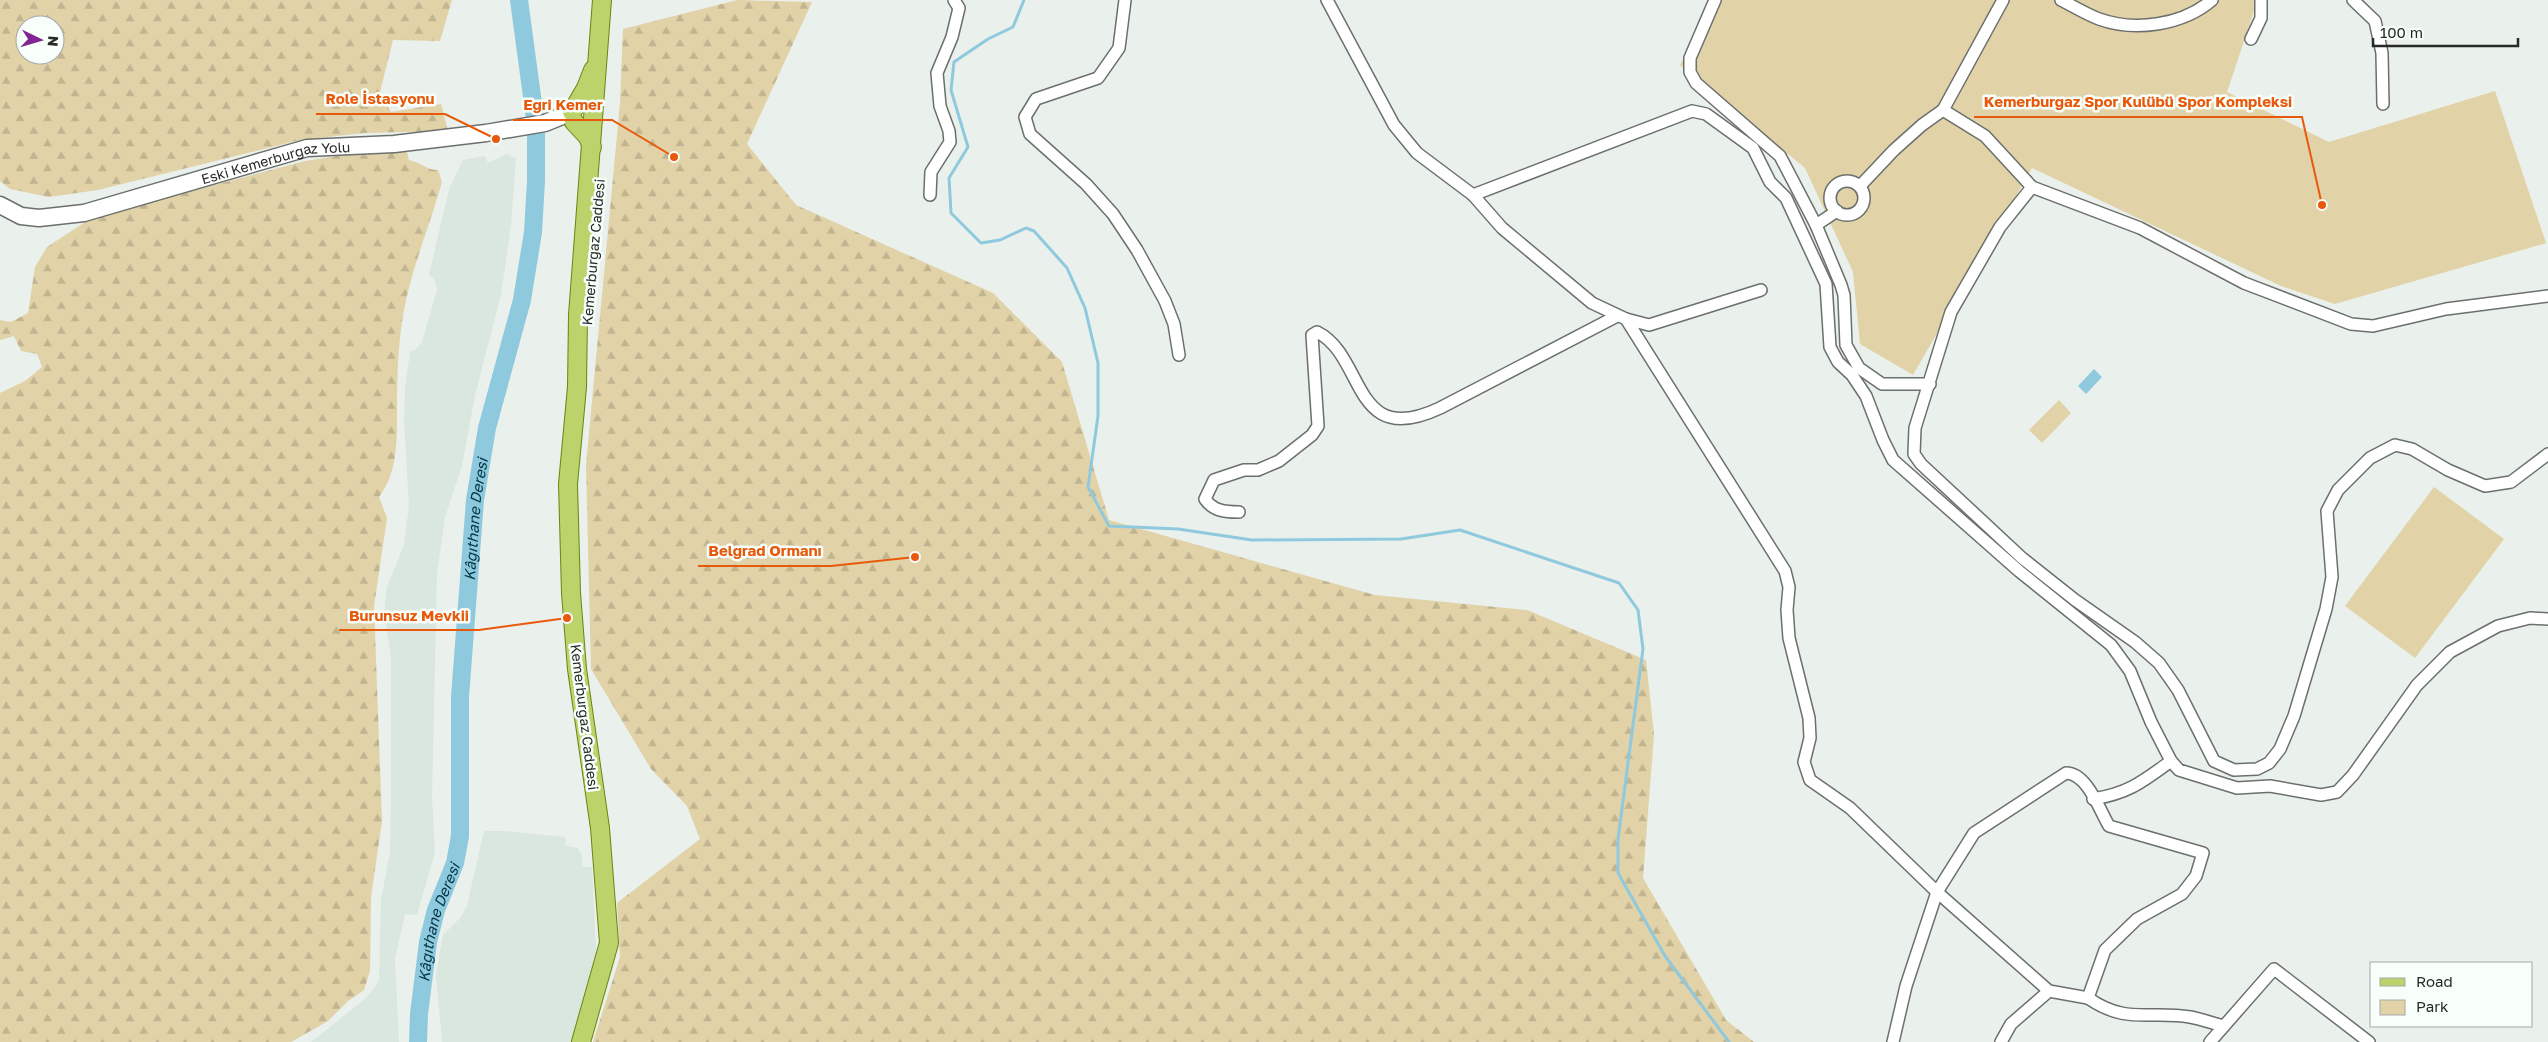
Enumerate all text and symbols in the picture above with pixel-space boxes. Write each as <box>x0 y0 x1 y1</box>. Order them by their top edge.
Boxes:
north arrow <box>15 15 65 65</box>
scale bar <box>2373 15 2518 47</box>
text: 100 m <box>2380 23 2423 41</box>
text: N <box>45 35 62 47</box>
callout: Role İstasyonu <box>316 84 445 114</box>
callout: Kemerburgaz Spor Kulübü Spor Kompleksi <box>1974 87 2302 117</box>
text: Role İstasyonu <box>326 89 434 107</box>
callout: Eğri Kemer <box>513 90 612 120</box>
text: Kemerburgaz Spor Kulübü Spor Kompleksi <box>1984 92 2292 110</box>
text: Eğri Kemer <box>523 95 603 113</box>
street label: Eski Kemerburgaz Yolu <box>199 138 351 187</box>
street label: Kemerburgaz Caddesi <box>578 178 608 326</box>
water label: Kâğıthane Deresi <box>460 455 491 581</box>
callout: Belgrad Ormanı <box>698 536 831 566</box>
text: Belgrad Ormanı <box>708 541 822 559</box>
callout: Burunsuz Mevkii <box>339 600 479 630</box>
text: Burunsuz Mevkii <box>349 606 469 624</box>
street label: Kemerburgaz Caddesi <box>568 643 602 791</box>
water label: Kâğıthane Deresi <box>414 859 464 983</box>
legend <box>2370 962 2533 1027</box>
text: Road <box>2416 972 2453 990</box>
text: Park <box>2416 997 2449 1015</box>

